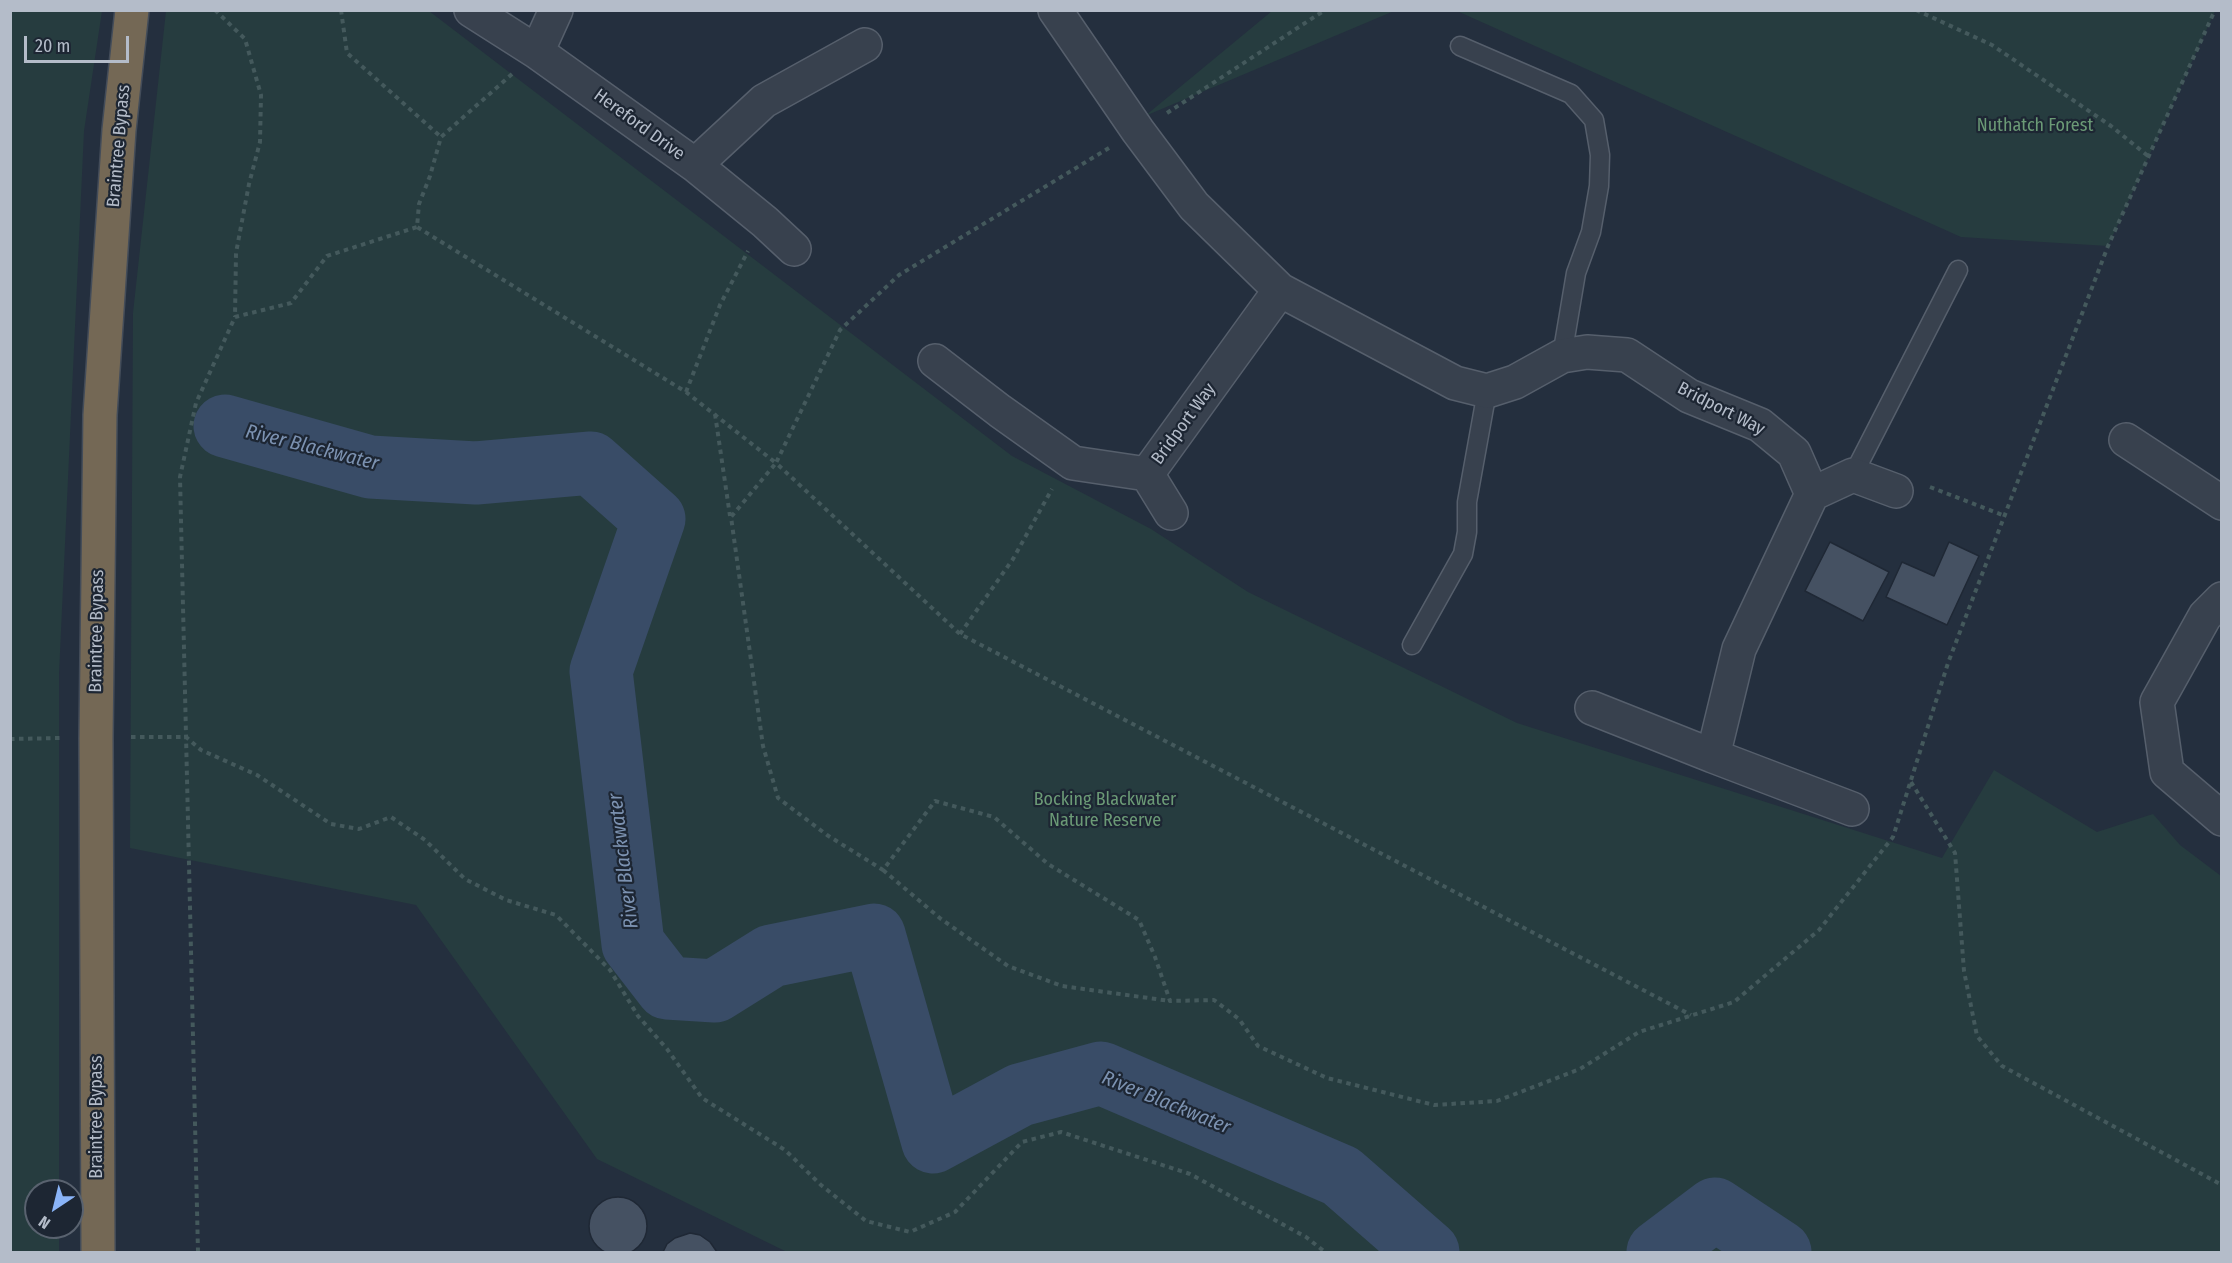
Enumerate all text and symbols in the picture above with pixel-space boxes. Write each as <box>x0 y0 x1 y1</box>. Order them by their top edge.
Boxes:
scale bar <box>27 24 132 62</box>
text: 20 m <box>35 35 70 57</box>
street label: Braintree Bypass <box>103 84 135 208</box>
street label: Hereford Drive <box>589 85 689 165</box>
park label: Nuthatch Forest <box>1977 115 2093 137</box>
street label: Bridport Way <box>1674 378 1768 440</box>
street label: Bridport Way <box>1147 379 1221 469</box>
water label: River Blackwater <box>243 420 381 476</box>
street label: Braintree Bypass <box>85 569 109 693</box>
park label: Bocking Blackwater Nature Reserve <box>1034 789 1176 832</box>
water label: River Blackwater <box>604 792 644 930</box>
street label: Braintree Bypass <box>86 1055 108 1179</box>
water label: River Blackwater <box>1098 1066 1234 1140</box>
north arrow <box>24 1179 84 1239</box>
text: N <box>35 1212 54 1233</box>

